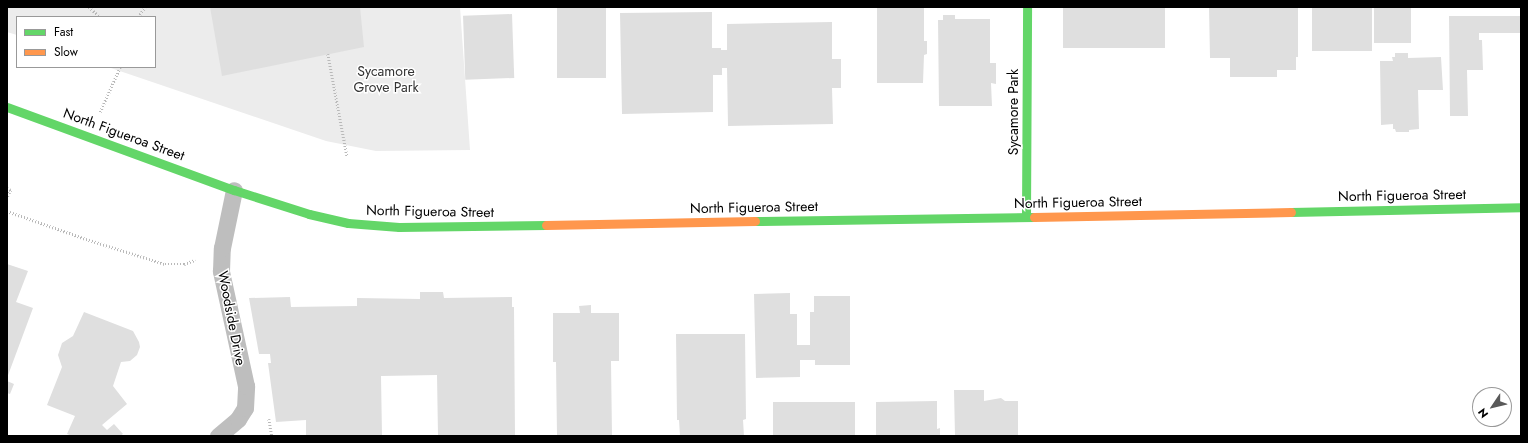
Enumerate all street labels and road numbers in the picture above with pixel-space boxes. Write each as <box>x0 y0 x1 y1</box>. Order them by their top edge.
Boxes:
street label: Sycamore Park <box>1005 69 1021 155</box>
street label: North Figueroa Street <box>61 104 187 164</box>
street label: North Figueroa Street <box>1338 185 1466 205</box>
street label: North Figueroa Street <box>1014 192 1142 212</box>
street label: North Figueroa Street <box>690 197 818 217</box>
street label: North Figueroa Street <box>366 201 494 221</box>
street label: Woodside Drive <box>215 269 249 367</box>

